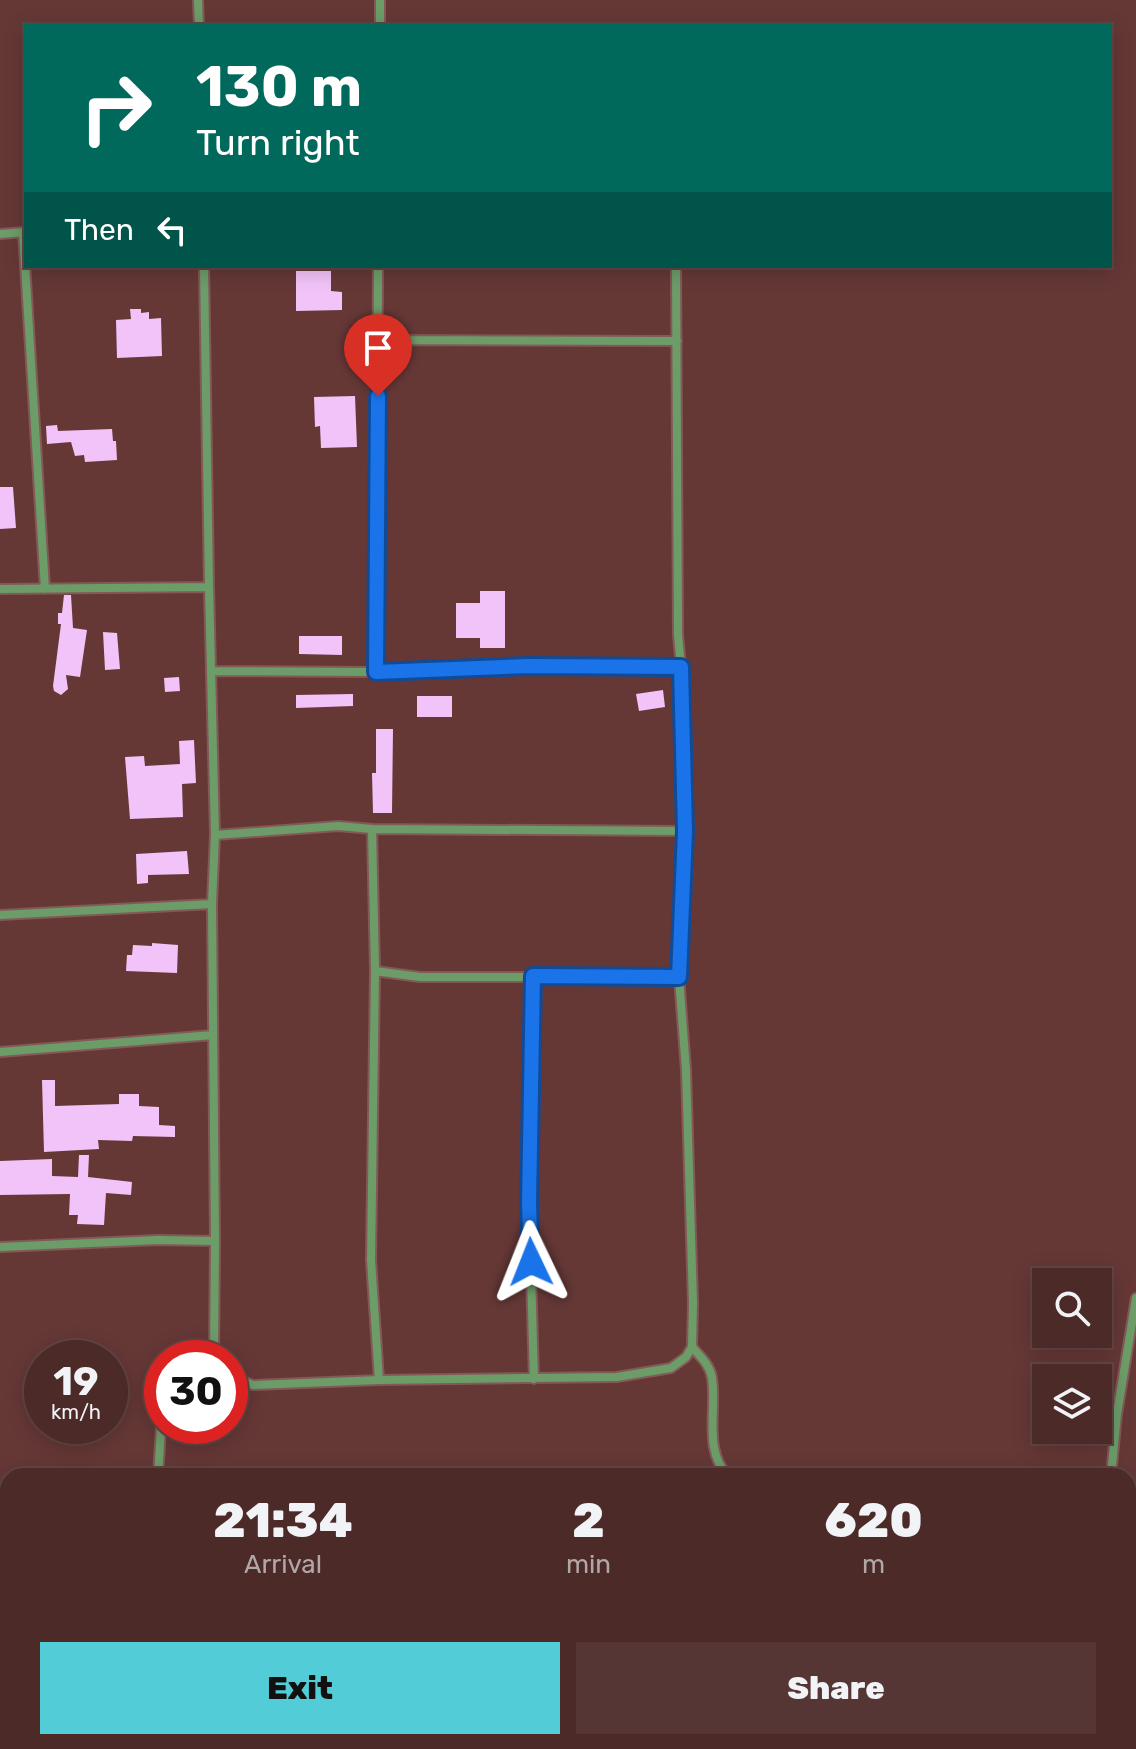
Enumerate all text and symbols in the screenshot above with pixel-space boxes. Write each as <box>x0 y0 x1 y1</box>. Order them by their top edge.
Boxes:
text: 130 m <box>196 54 362 120</box>
icon: right <box>64 56 168 160</box>
text: Turn right <box>196 121 360 164</box>
icon: left <box>150 208 194 252</box>
text: Then <box>64 212 134 248</box>
pin <box>344 314 412 396</box>
icon: arrive <box>356 326 400 370</box>
position arrow <box>489 1220 573 1304</box>
map controls <box>1032 1268 1112 1444</box>
button: search <box>1032 1268 1112 1348</box>
speed limit sign: 30 <box>144 1340 248 1444</box>
text: 19 <box>53 1358 99 1405</box>
button: layers <box>1032 1364 1112 1444</box>
text: km/h <box>51 1400 101 1424</box>
text: 21:34 <box>213 1492 353 1549</box>
text: 2 <box>572 1492 605 1549</box>
text: 620 <box>824 1492 923 1549</box>
text: Arrival <box>244 1549 322 1580</box>
text: min <box>566 1549 611 1580</box>
text: m <box>862 1549 885 1580</box>
button: Exit <box>40 1642 560 1734</box>
button: Share <box>576 1642 1096 1734</box>

